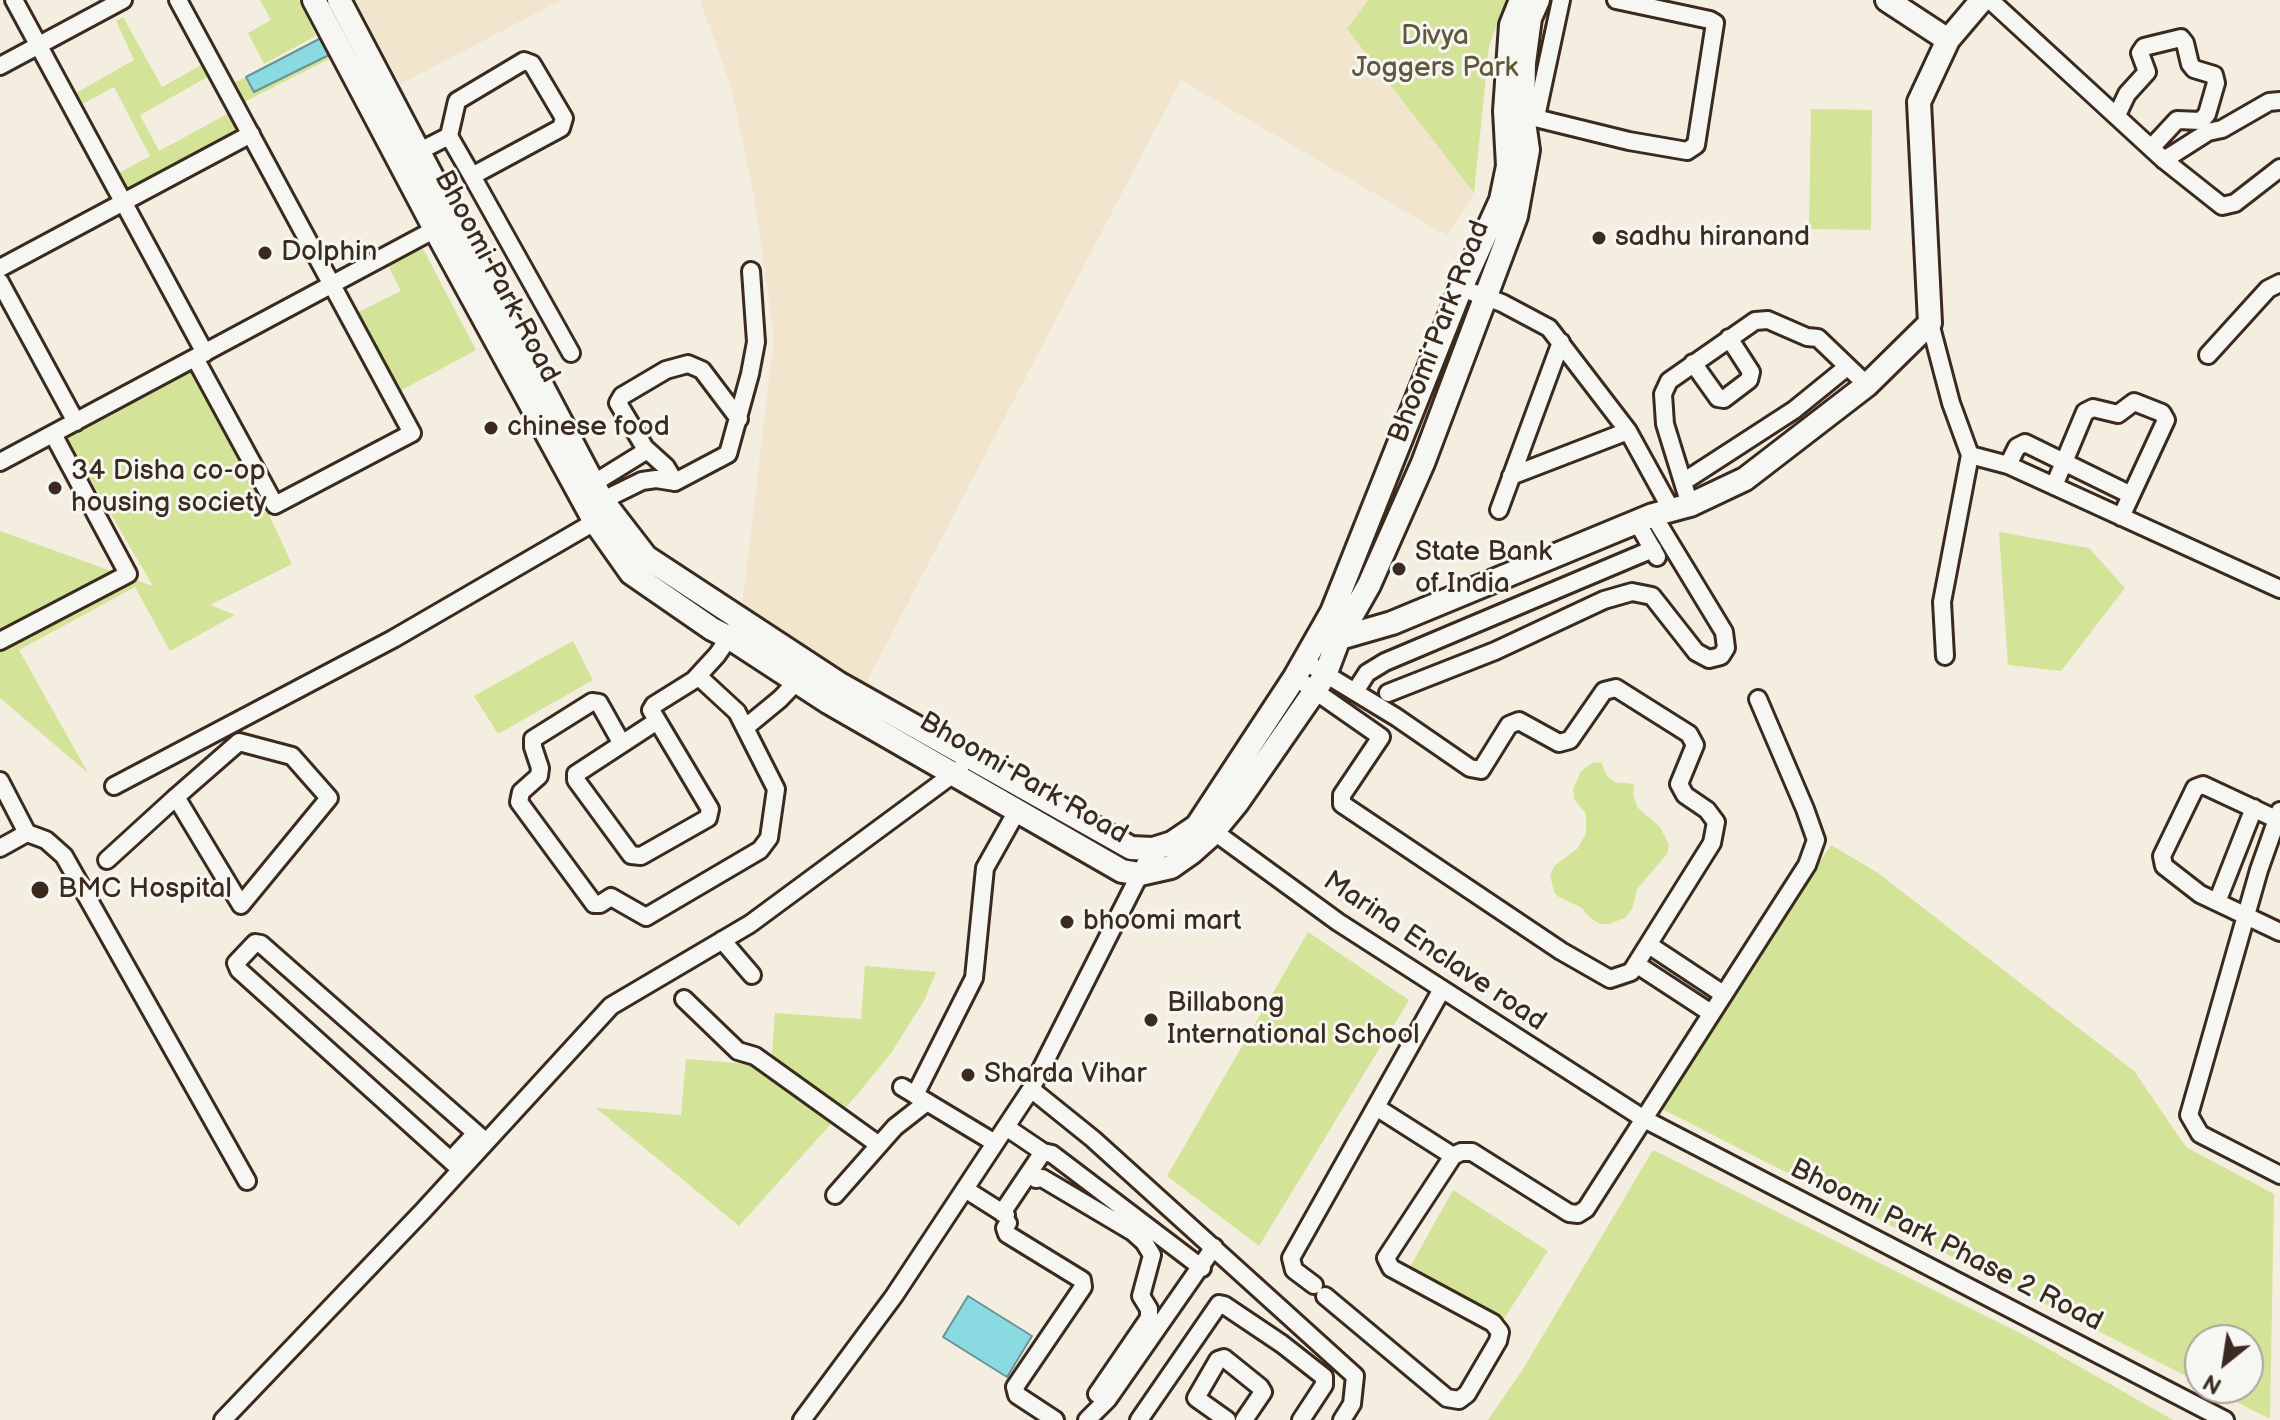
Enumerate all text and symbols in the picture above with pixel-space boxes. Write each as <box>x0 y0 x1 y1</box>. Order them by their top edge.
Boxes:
park label: Divya Joggers Park <box>1352 20 1518 86</box>
street label: Bhoomi Park Road <box>426 165 566 389</box>
street label: Bhoomi Park Road <box>1382 216 1498 448</box>
place label: sadhu hiranand <box>1615 221 1810 255</box>
marker: sadhu hiranand <box>1590 229 1608 247</box>
place label: Dolphin <box>281 236 377 270</box>
marker: Dolphin <box>256 244 274 262</box>
place label: chinese food <box>507 411 670 445</box>
marker: chinese food <box>482 419 500 437</box>
place label: 34 Disha co-op housing society <box>71 455 267 521</box>
marker: 34 Disha co-op housing society <box>46 479 64 497</box>
place label: State Bank of India <box>1415 536 1552 602</box>
marker: State Bank of India <box>1390 560 1408 578</box>
street label: Bhoomi Park Road <box>913 706 1133 852</box>
street label: Marina Enclave road <box>1316 865 1552 1039</box>
place label: BMC Hospital <box>58 873 232 907</box>
marker: BMC Hospital <box>29 879 51 901</box>
place label: bhoomi mart <box>1083 905 1241 939</box>
marker: bhoomi mart <box>1058 913 1076 931</box>
place label: Billabong International School <box>1167 987 1419 1053</box>
marker: Billabong International School <box>1142 1011 1160 1029</box>
place label: Sharda Vihar <box>984 1058 1147 1092</box>
marker: Sharda Vihar <box>959 1066 977 1084</box>
street label: Bhoomi Park Phase 2 Road <box>1784 1152 2108 1340</box>
north arrow <box>2184 1324 2264 1404</box>
text: N <box>2199 1368 2227 1399</box>

